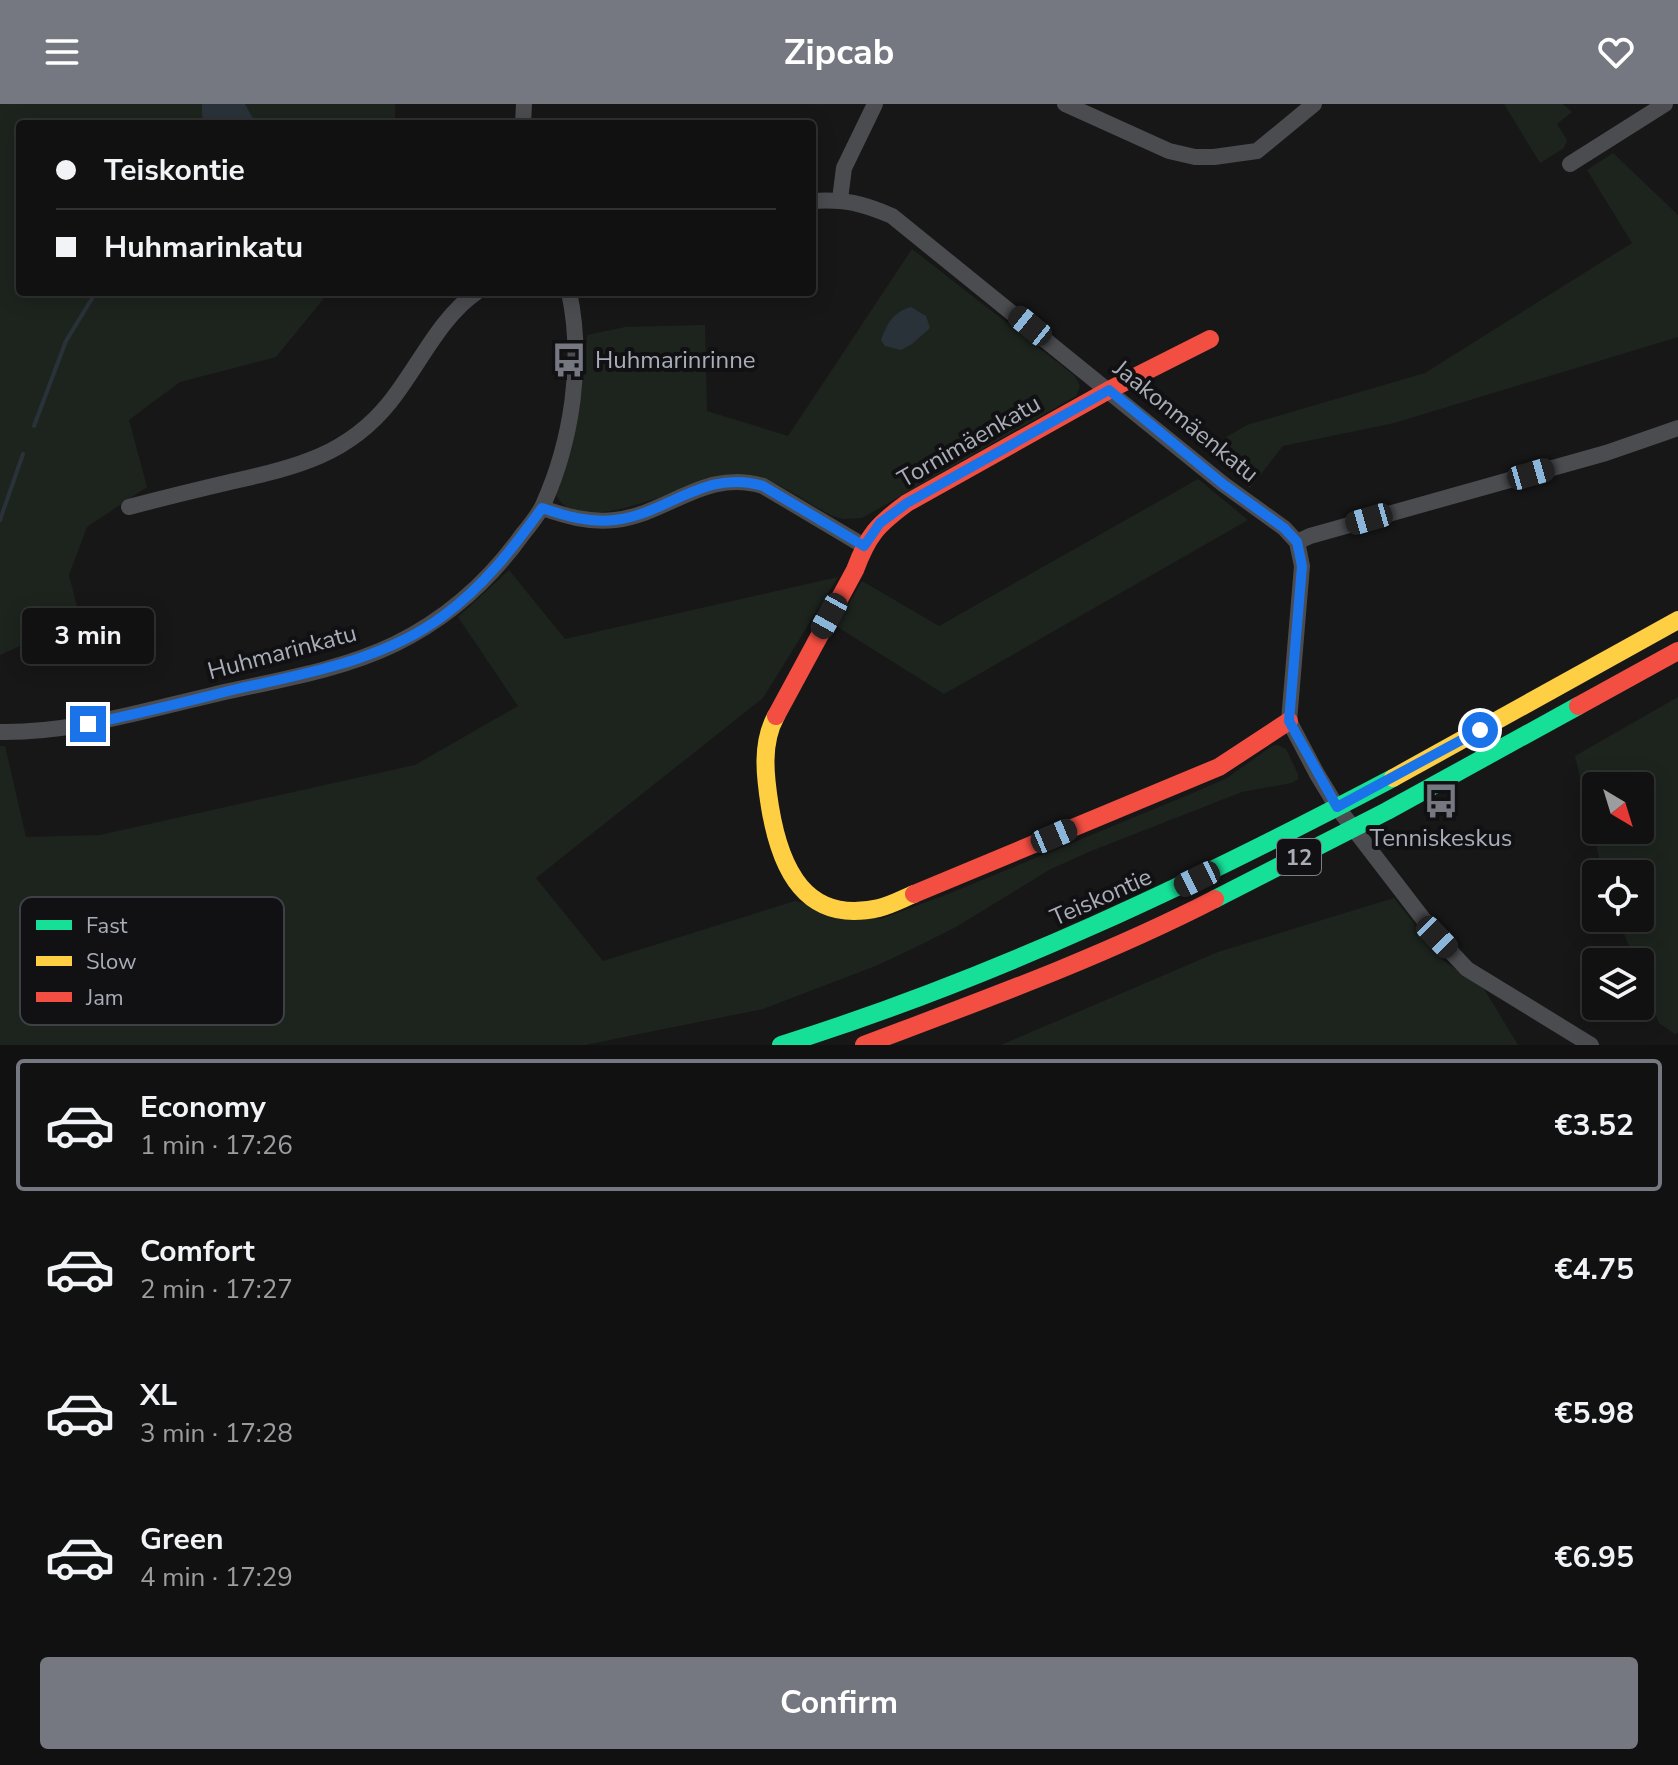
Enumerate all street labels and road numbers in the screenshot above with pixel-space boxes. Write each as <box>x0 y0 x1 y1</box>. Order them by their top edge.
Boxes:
street label: Jaakonmäenkatu <box>1106 352 1265 489</box>
street label: Tornimäenkatu <box>892 387 1046 495</box>
street label: Huhmarinkatu <box>204 617 360 687</box>
road number: 12 <box>1277 839 1321 875</box>
street label: Teiskontie <box>1045 860 1157 934</box>

